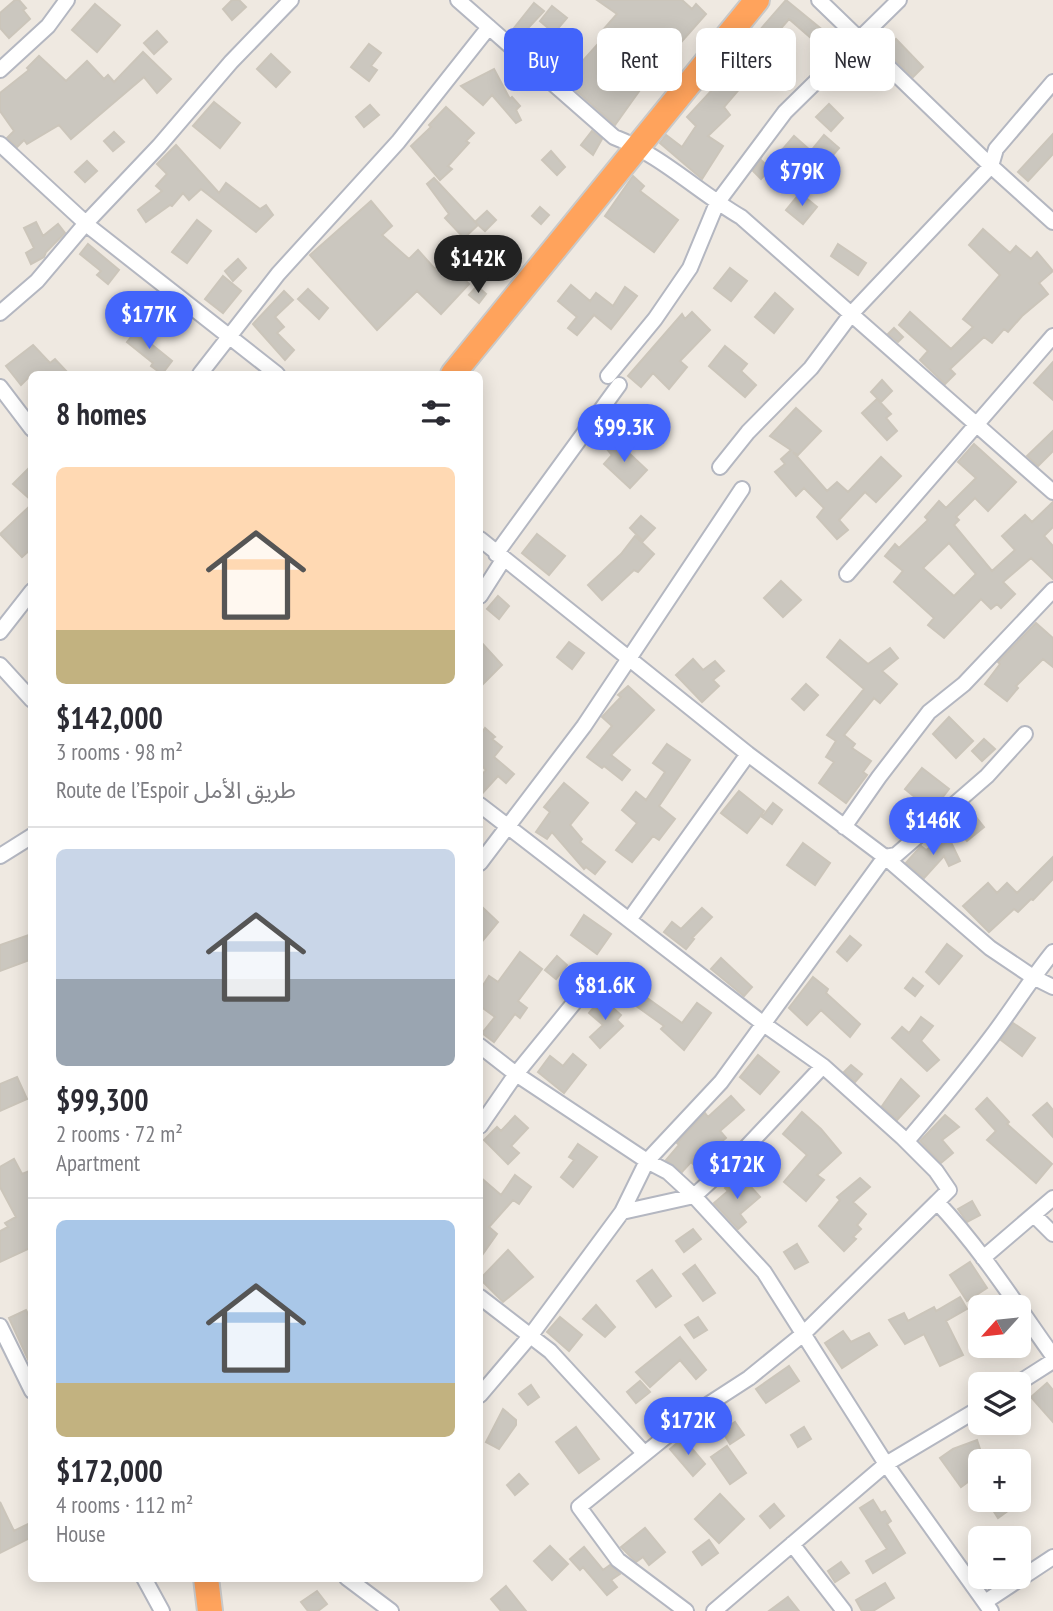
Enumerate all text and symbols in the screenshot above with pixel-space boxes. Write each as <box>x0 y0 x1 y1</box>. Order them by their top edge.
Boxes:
chip: Buy <box>504 28 583 91</box>
chip: Rent <box>597 28 682 91</box>
chip: Filters <box>696 28 796 91</box>
chip: New <box>810 28 895 91</box>
pin: $79K <box>761 148 843 208</box>
text: $79K <box>780 156 824 185</box>
pin: $142K <box>429 236 527 295</box>
text: $142K <box>450 243 506 272</box>
pin: $177K <box>100 292 198 351</box>
text: $177K <box>121 299 177 328</box>
text: 8 homes <box>56 394 147 433</box>
icon: filters <box>417 394 455 432</box>
pin: $99.3K <box>567 405 681 464</box>
text: $99.3K <box>594 412 654 441</box>
icon: home <box>193 512 319 638</box>
text: $142,000 <box>56 698 163 737</box>
text: 3 rooms · 98 m² <box>56 737 183 766</box>
text: Route de l’Espoir طريق الأمل <box>56 775 296 804</box>
pin: $146K <box>884 798 982 857</box>
text: $146K <box>905 805 961 834</box>
icon: home <box>193 894 319 1020</box>
pin: $81.6K <box>548 962 662 1022</box>
text: $81.6K <box>575 970 635 999</box>
text: $99,300 <box>56 1080 149 1119</box>
text: 2 rooms · 72 m² <box>56 1119 183 1148</box>
pin: $172K <box>688 1142 786 1201</box>
text: Apartment <box>56 1148 140 1177</box>
text: $172K <box>709 1149 765 1178</box>
icon: home <box>193 1265 319 1391</box>
north arrow <box>968 1295 1031 1358</box>
map controls <box>968 1295 1031 1589</box>
button: layers <box>968 1372 1031 1435</box>
pin: $172K <box>639 1398 737 1457</box>
text: $172K <box>660 1405 716 1434</box>
button: + <box>968 1449 1031 1512</box>
text: $172,000 <box>56 1451 163 1490</box>
text: 4 rooms · 112 m² <box>56 1490 193 1519</box>
text: House <box>56 1519 106 1548</box>
button: − <box>968 1526 1031 1589</box>

